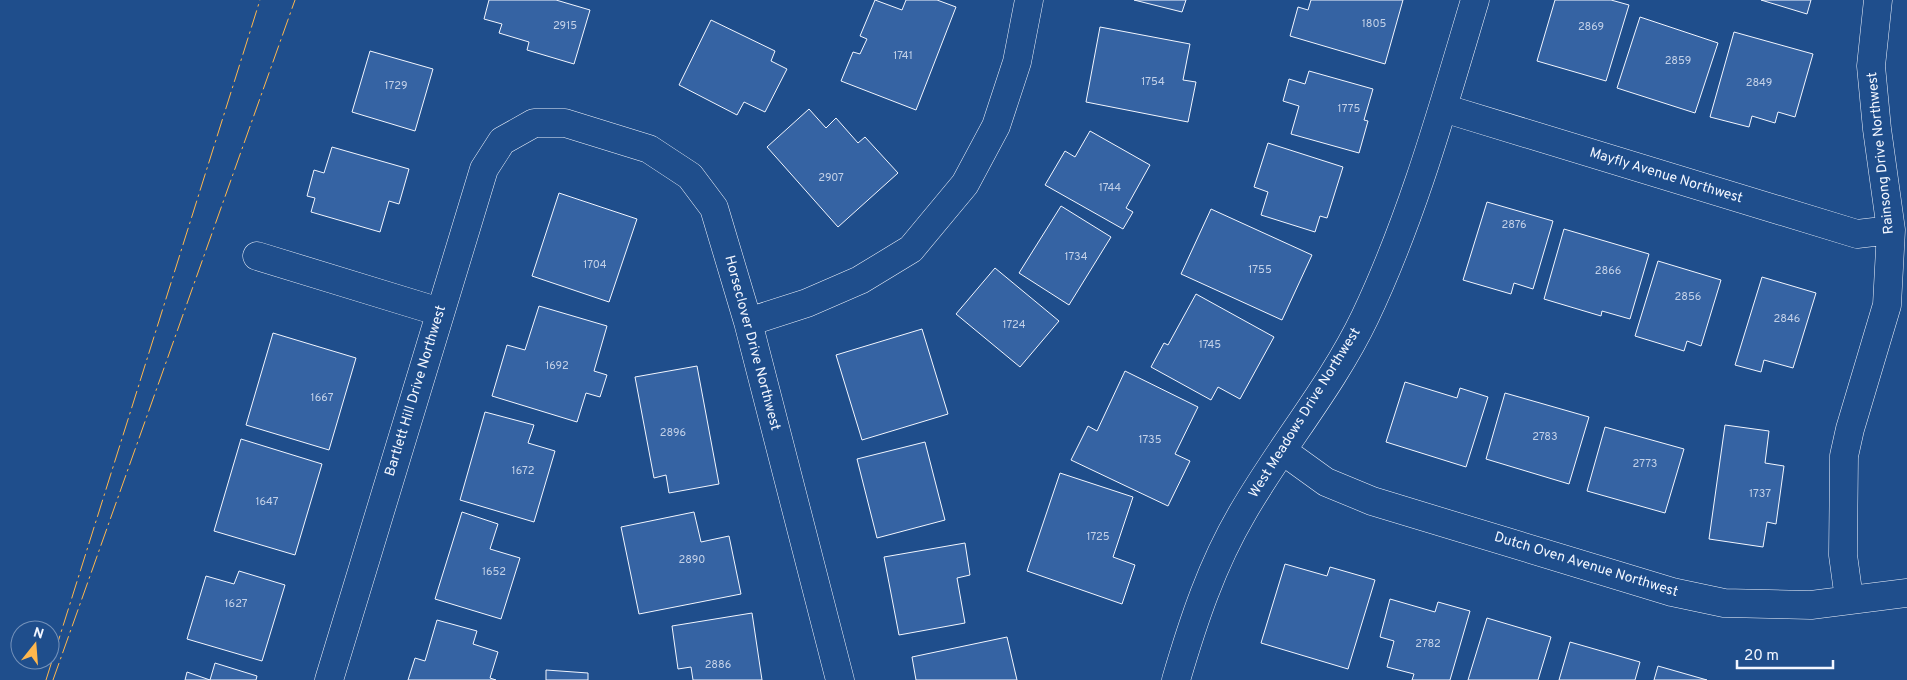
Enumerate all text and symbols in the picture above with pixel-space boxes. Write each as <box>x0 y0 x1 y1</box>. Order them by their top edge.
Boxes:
house number: 1805 <box>1362 17 1386 31</box>
house number: 2915 <box>553 19 577 33</box>
house number: 2869 <box>1578 20 1604 34</box>
house number: 1741 <box>893 49 913 63</box>
house number: 2859 <box>1665 54 1691 68</box>
street label: Rainsong Drive Northwest <box>1864 71 1898 235</box>
house number: 1754 <box>1141 75 1165 89</box>
house number: 2849 <box>1746 76 1772 90</box>
house number: 1729 <box>385 79 407 93</box>
house number: 1775 <box>1338 102 1361 116</box>
street label: Mayfly Avenue Northwest <box>1587 145 1745 207</box>
house number: 2907 <box>818 171 844 185</box>
house number: 1744 <box>1099 181 1121 195</box>
house number: 2876 <box>1501 218 1527 232</box>
house number: 1734 <box>1064 250 1088 264</box>
street label: Horseclover Drive Northwest <box>720 254 784 432</box>
house number: 1704 <box>583 258 607 272</box>
house number: 1755 <box>1248 263 1272 277</box>
house number: 2866 <box>1595 264 1621 278</box>
house number: 2856 <box>1675 290 1701 304</box>
street label: Bartlett Hill Drive Northwest <box>382 304 450 478</box>
house number: 2846 <box>1774 312 1800 326</box>
house number: 1724 <box>1002 318 1026 332</box>
street label: West Meadows Drive Northwest <box>1246 325 1364 501</box>
house number: 1745 <box>1199 338 1221 352</box>
house number: 1692 <box>545 359 569 373</box>
house number: 1667 <box>311 391 334 405</box>
house number: 2896 <box>660 426 686 440</box>
house number: 2783 <box>1532 430 1558 444</box>
house number: 1735 <box>1138 433 1162 447</box>
house number: 2773 <box>1633 457 1657 471</box>
house number: 1672 <box>512 464 534 478</box>
house number: 1737 <box>1749 487 1771 501</box>
house number: 1647 <box>255 495 279 509</box>
street label: Dutch Oven Avenue Northwest <box>1492 529 1680 601</box>
house number: 1725 <box>1086 530 1110 544</box>
house number: 2890 <box>679 553 705 567</box>
house number: 1652 <box>482 565 506 579</box>
house number: 1627 <box>224 597 248 611</box>
north arrow <box>10 620 60 670</box>
text: N <box>31 624 46 644</box>
house number: 2782 <box>1415 637 1441 651</box>
scale bar <box>1737 638 1833 670</box>
text: 20 m <box>1744 647 1779 666</box>
house number: 2886 <box>705 658 731 672</box>

